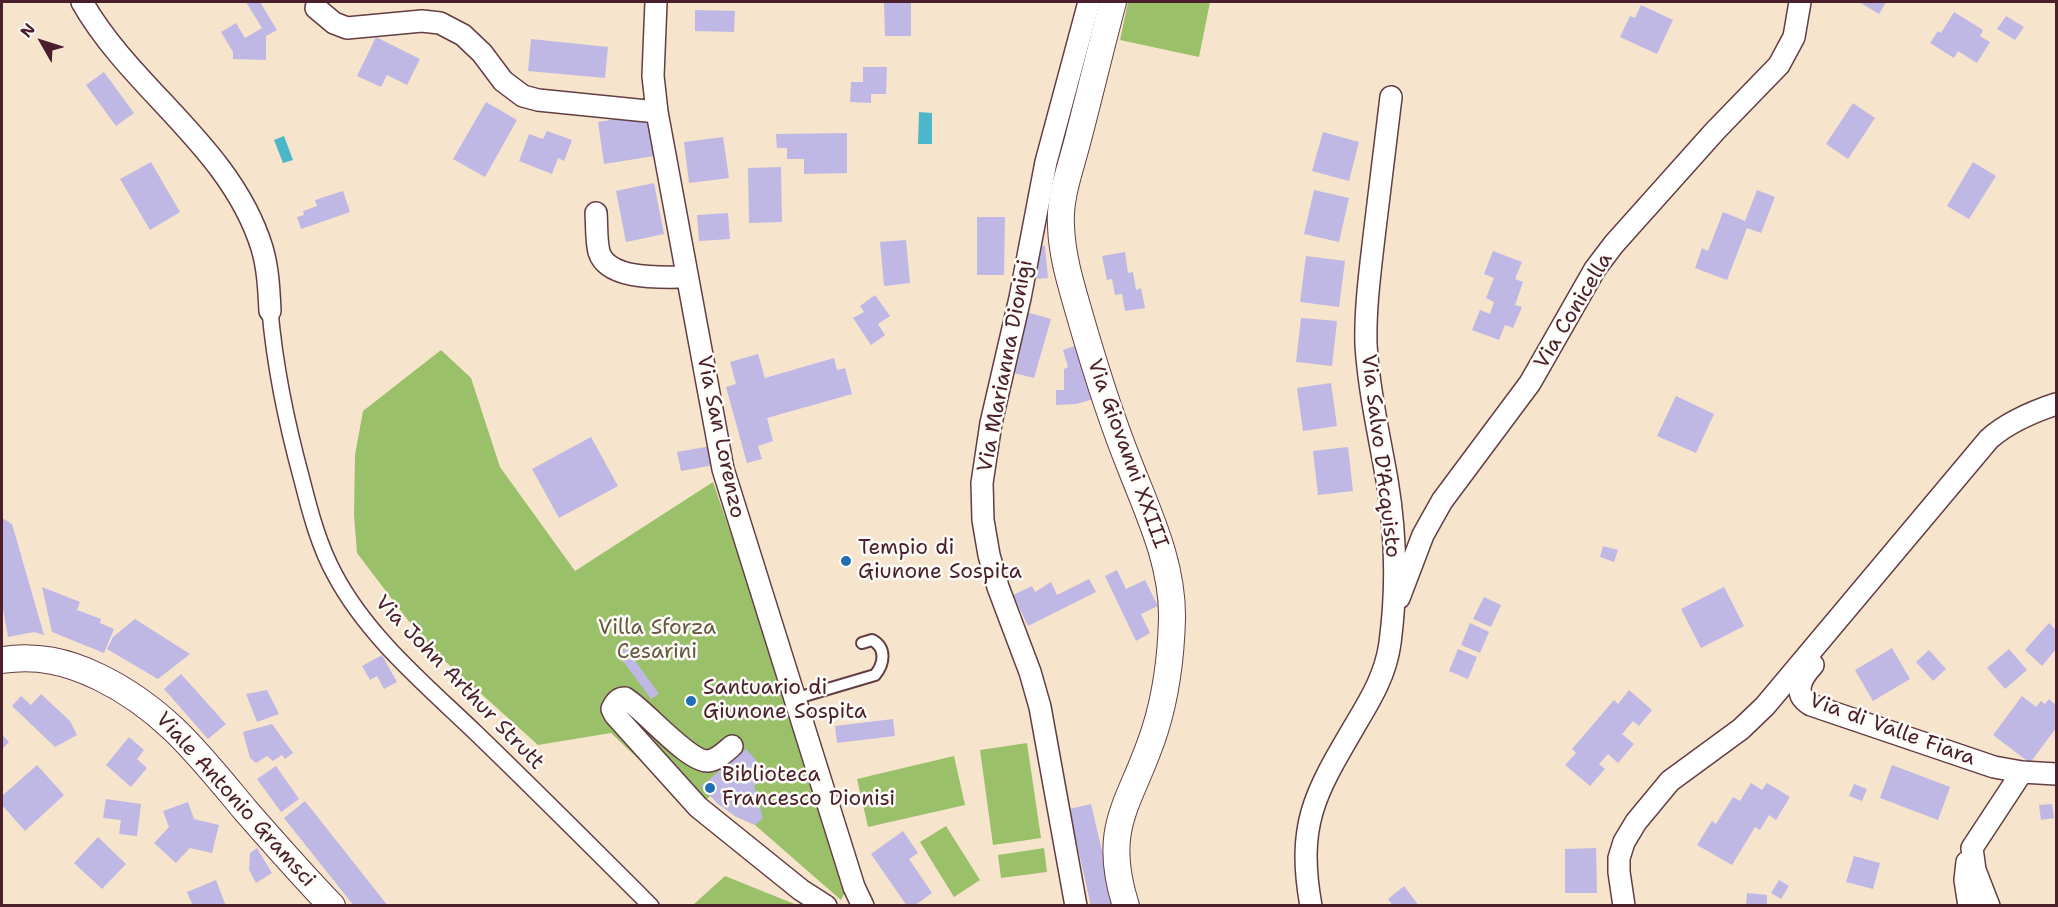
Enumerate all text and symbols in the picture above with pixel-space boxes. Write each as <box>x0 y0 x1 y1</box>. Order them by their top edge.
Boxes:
north arrow <box>12 12 72 72</box>
text: N <box>15 19 40 42</box>
street label: Via Conicella <box>1529 248 1619 374</box>
street label: Via Marianna Dionigi <box>973 258 1039 474</box>
street label: Via San Lorenzo <box>690 353 750 521</box>
street label: Via Salvo D'Acquisto <box>1355 353 1405 559</box>
street label: Via Giovanni XXIII <box>1081 356 1173 552</box>
place label: Tempio di Giunone Sospita <box>858 536 1022 586</box>
marker: Tempio di Giunone Sospita <box>839 554 853 568</box>
street label: Via John Arthur Strutt <box>369 591 549 775</box>
park label: Villa Sforza Cesarini <box>598 616 716 666</box>
place label: Santuario di Giunone Sospita <box>703 676 867 726</box>
street label: Via di Valle Fiara <box>1806 688 1978 772</box>
marker: Santuario di Giunone Sospita <box>684 694 698 708</box>
street label: Viale Antonio Gramsci <box>150 707 320 893</box>
place label: Biblioteca Francesco Dionisi <box>722 763 895 813</box>
marker: Biblioteca Francesco Dionisi <box>703 781 717 795</box>

